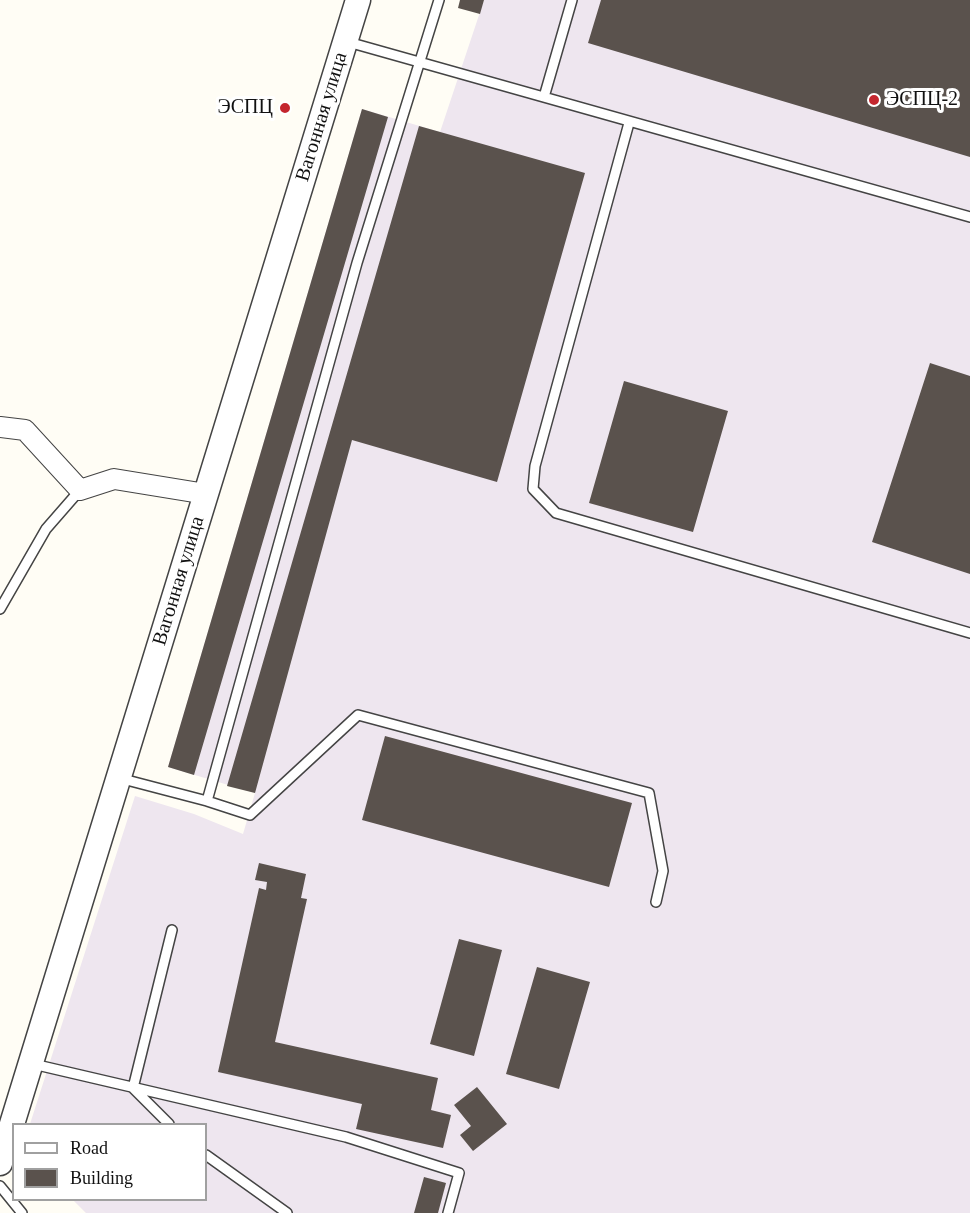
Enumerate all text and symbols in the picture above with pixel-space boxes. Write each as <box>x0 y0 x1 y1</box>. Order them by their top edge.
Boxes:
street label: Вагонная улица <box>291 50 353 184</box>
place label: ЭСПЦ-2 <box>886 88 958 112</box>
marker: ЭСПЦ-2 <box>867 93 881 107</box>
place label: ЭСПЦ <box>218 96 273 120</box>
marker: ЭСПЦ <box>278 101 292 115</box>
street label: Вагонная улица <box>148 514 210 648</box>
legend <box>12 1123 207 1201</box>
text: Road <box>70 1138 108 1158</box>
text: Building <box>70 1168 133 1188</box>

